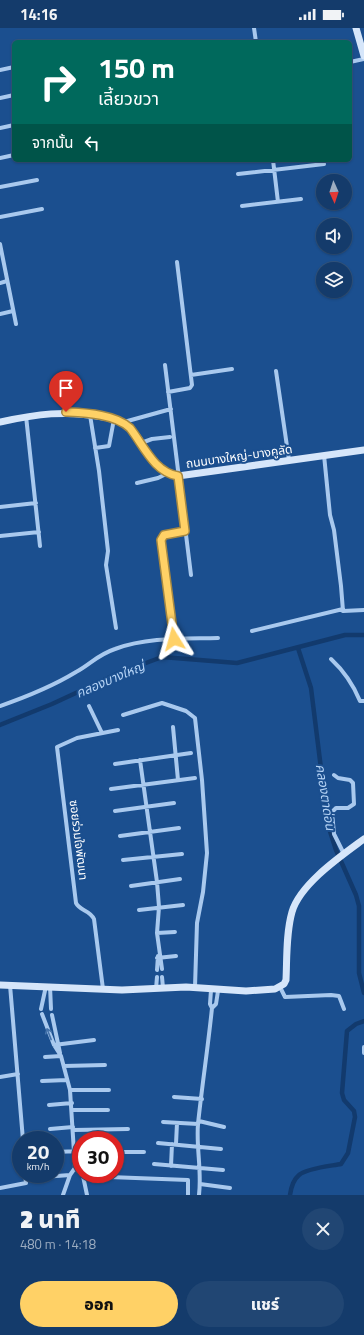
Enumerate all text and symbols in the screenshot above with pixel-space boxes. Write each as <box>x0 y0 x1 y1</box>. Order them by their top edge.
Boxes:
text: 14:16 <box>20 3 57 26</box>
text: 150 m <box>98 46 175 89</box>
icon: right <box>32 56 84 108</box>
text: เลี้ยวขวา <box>98 85 159 112</box>
text: จากนั้น <box>32 131 73 154</box>
icon: left <box>81 132 103 154</box>
north arrow <box>316 174 352 210</box>
map controls <box>316 174 352 298</box>
button: sound <box>316 218 352 254</box>
button: layers <box>316 262 352 298</box>
pin <box>49 371 83 412</box>
icon: arrive <box>55 377 77 399</box>
street label: ถนนบางใหญ่-บางคูลัด <box>185 439 293 473</box>
position arrow <box>153 618 195 660</box>
water label: คลองบางใหญ่ <box>72 655 149 703</box>
water label: คลองตาด่อน <box>311 762 341 833</box>
street label: ซอยร่วมใจพัฒนา <box>65 799 93 881</box>
one-way arrow <box>45 1029 53 1041</box>
speed limit sign: 30 <box>72 1131 124 1183</box>
text: 20 <box>27 1136 49 1167</box>
text: km/h <box>27 1159 49 1174</box>
text: 2 นาที <box>20 1201 80 1237</box>
button: close <box>302 1208 344 1250</box>
text: 480 m · 14:18 <box>20 1234 96 1254</box>
button: ออก <box>20 1281 178 1327</box>
button: แชร์ <box>186 1281 344 1327</box>

